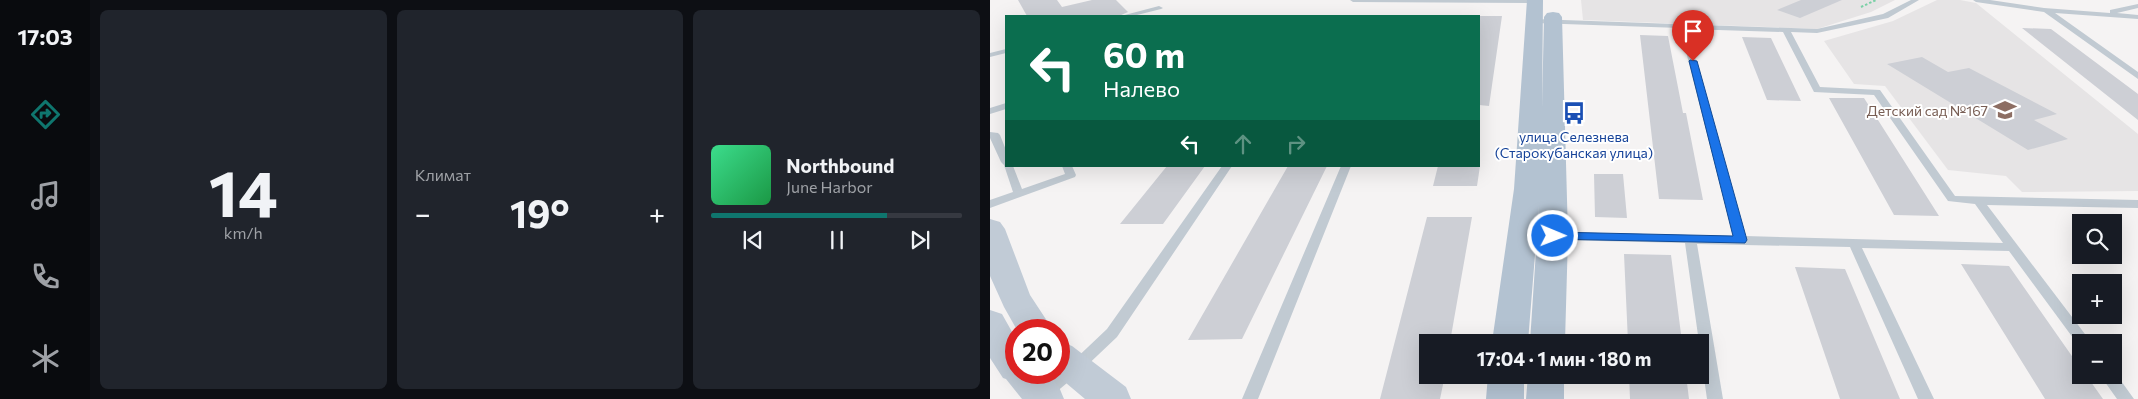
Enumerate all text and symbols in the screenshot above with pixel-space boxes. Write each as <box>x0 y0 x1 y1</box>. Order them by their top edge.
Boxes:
pin <box>1672 10 1714 61</box>
icon: arrive <box>1679 17 1707 45</box>
text: 17:03 <box>17 23 73 50</box>
text: 60 m <box>1103 32 1185 75</box>
icon: left <box>1020 35 1085 100</box>
text: Налево <box>1103 75 1180 102</box>
icon: directions <box>28 97 63 132</box>
school or university icon: Детский сад №167 <box>1992 97 2018 123</box>
bus stop icon: улица Селезнева (Старокубанская улица) <box>1561 100 1587 126</box>
place label: Детский сад №167 <box>1867 102 1988 119</box>
place label: улица Селезнева (Старокубанская улица) <box>1495 128 1653 161</box>
icon: left <box>1176 130 1204 158</box>
icon: ahead <box>1229 130 1257 158</box>
icon: right <box>1282 130 1310 158</box>
text: 14 <box>209 151 278 230</box>
text: Northbound <box>786 154 894 177</box>
text: Климат <box>415 165 471 184</box>
text: June Harbor <box>786 177 873 196</box>
icon: music <box>28 178 63 213</box>
text: 19° <box>510 189 570 236</box>
text: − <box>415 196 431 230</box>
text: + <box>649 196 665 230</box>
position arrow <box>1526 209 1578 261</box>
map controls <box>2072 214 2122 384</box>
button: search <box>2072 214 2122 264</box>
text: km/h <box>224 223 263 242</box>
icon: previous <box>739 226 767 254</box>
icon: pause <box>823 226 851 254</box>
icon: next <box>906 226 934 254</box>
icon: phone <box>28 259 63 294</box>
button: + <box>2072 274 2122 324</box>
speed limit sign: 20 <box>1005 319 1070 384</box>
button: − <box>2072 334 2122 384</box>
icon: climate <box>28 341 63 376</box>
text: 17:04 · 1 мин · 180 m <box>1477 347 1651 370</box>

